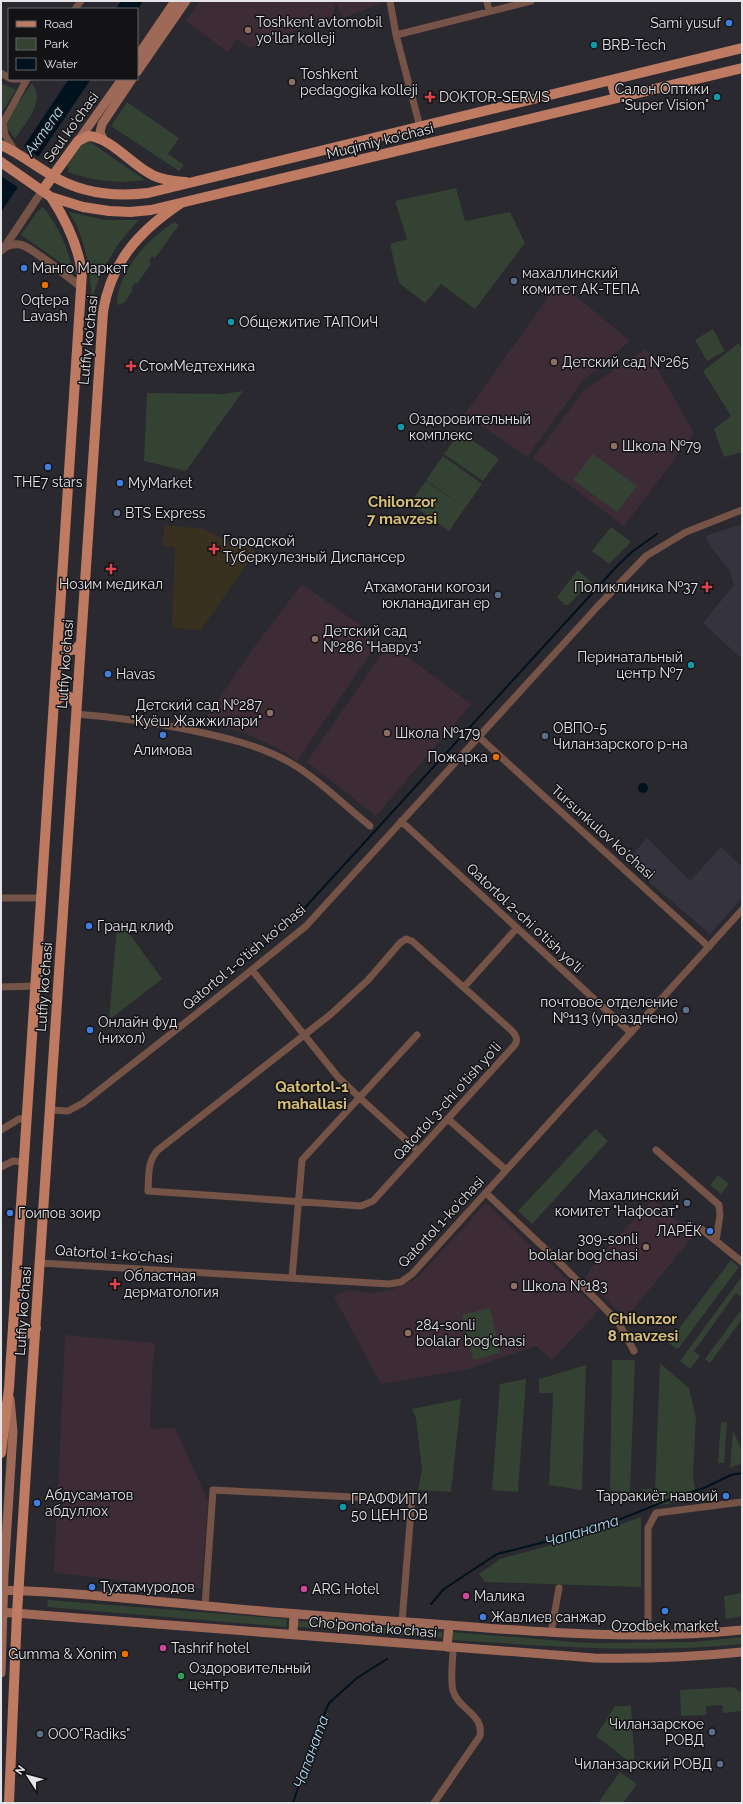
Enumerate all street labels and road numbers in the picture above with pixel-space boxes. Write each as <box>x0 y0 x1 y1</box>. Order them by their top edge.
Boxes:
street label: Seul ko'chasi <box>40 89 102 165</box>
street label: Muqimiy ko'chasi <box>325 120 435 162</box>
street label: Lutfiy ko'chasi <box>75 295 101 385</box>
street label: Lutfiy ko'chasi <box>54 619 76 709</box>
street label: Tursunkulov ko'chasi <box>548 782 658 882</box>
street label: Qatortol 2-chi o'tish yo'li <box>464 860 586 976</box>
street label: Qatortol 1-o'tish ko'chasi <box>179 901 309 1013</box>
street label: Lutfiy ko'chasi <box>33 942 55 1032</box>
street label: Qatortol 3-chi o'tish yo'li <box>390 1039 504 1163</box>
street label: Qatortol 1-ko'chasi <box>395 1173 487 1271</box>
street label: Qatortol 1-ko'chasi <box>55 1242 173 1266</box>
street label: Lutfiy ko'chasi <box>12 1266 34 1356</box>
street label: Cho'ponota ko'chasi <box>308 1613 438 1641</box>

